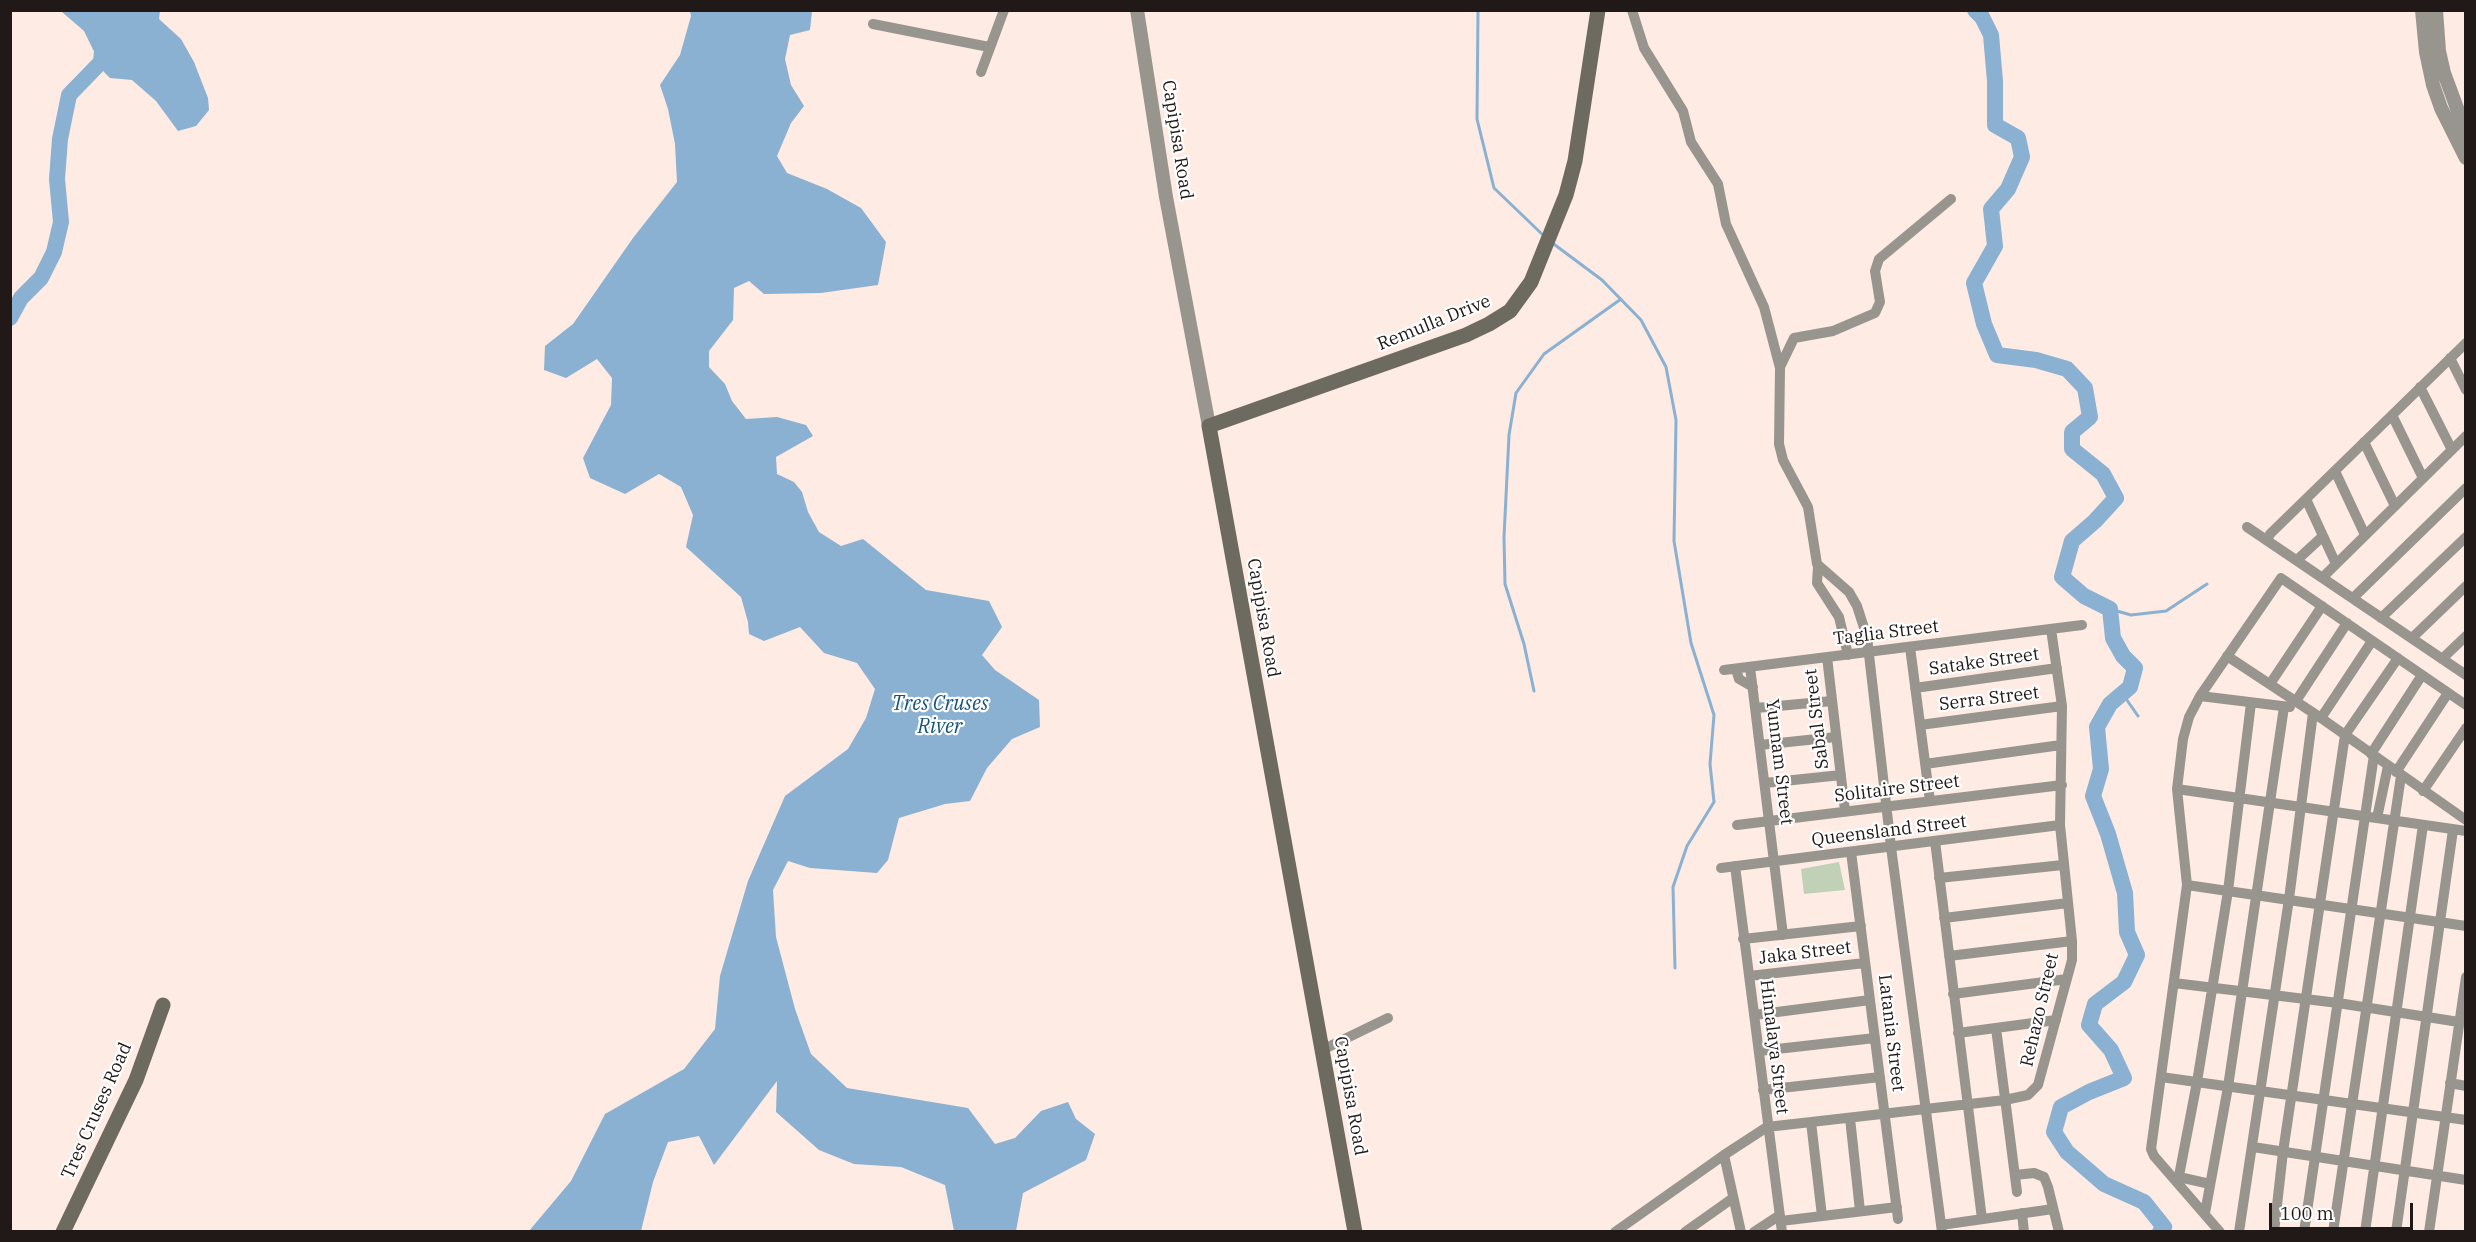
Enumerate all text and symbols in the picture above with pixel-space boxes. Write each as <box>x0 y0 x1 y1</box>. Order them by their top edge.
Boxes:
street label: Capipisa Road <box>1157 79 1197 201</box>
street label: Remulla Drive <box>1374 291 1494 355</box>
street label: Capipisa Road <box>1242 557 1284 679</box>
street label: Taglia Street <box>1832 616 1940 650</box>
street label: Satake Street <box>1928 644 2040 680</box>
street label: Sabal Street <box>1800 667 1834 771</box>
street label: Serra Street <box>1938 682 2040 716</box>
water label: Tres Cruses River <box>892 692 988 739</box>
street label: Yunnam Street <box>1761 698 1797 826</box>
street label: Solitaire Street <box>1833 771 1961 807</box>
street label: Queensland Street <box>1810 811 1968 851</box>
street label: Jaka Street <box>1758 937 1852 969</box>
street label: Rehazo Street <box>2016 951 2064 1069</box>
street label: Latania Street <box>1873 973 1909 1093</box>
street label: Himalaya Street <box>1755 978 1793 1116</box>
street label: Capipisa Road <box>1329 1035 1371 1157</box>
street label: Tres Cruses Road <box>57 1039 137 1183</box>
scale bar <box>2272 1191 2416 1229</box>
text: 100 m <box>2280 1202 2334 1225</box>

